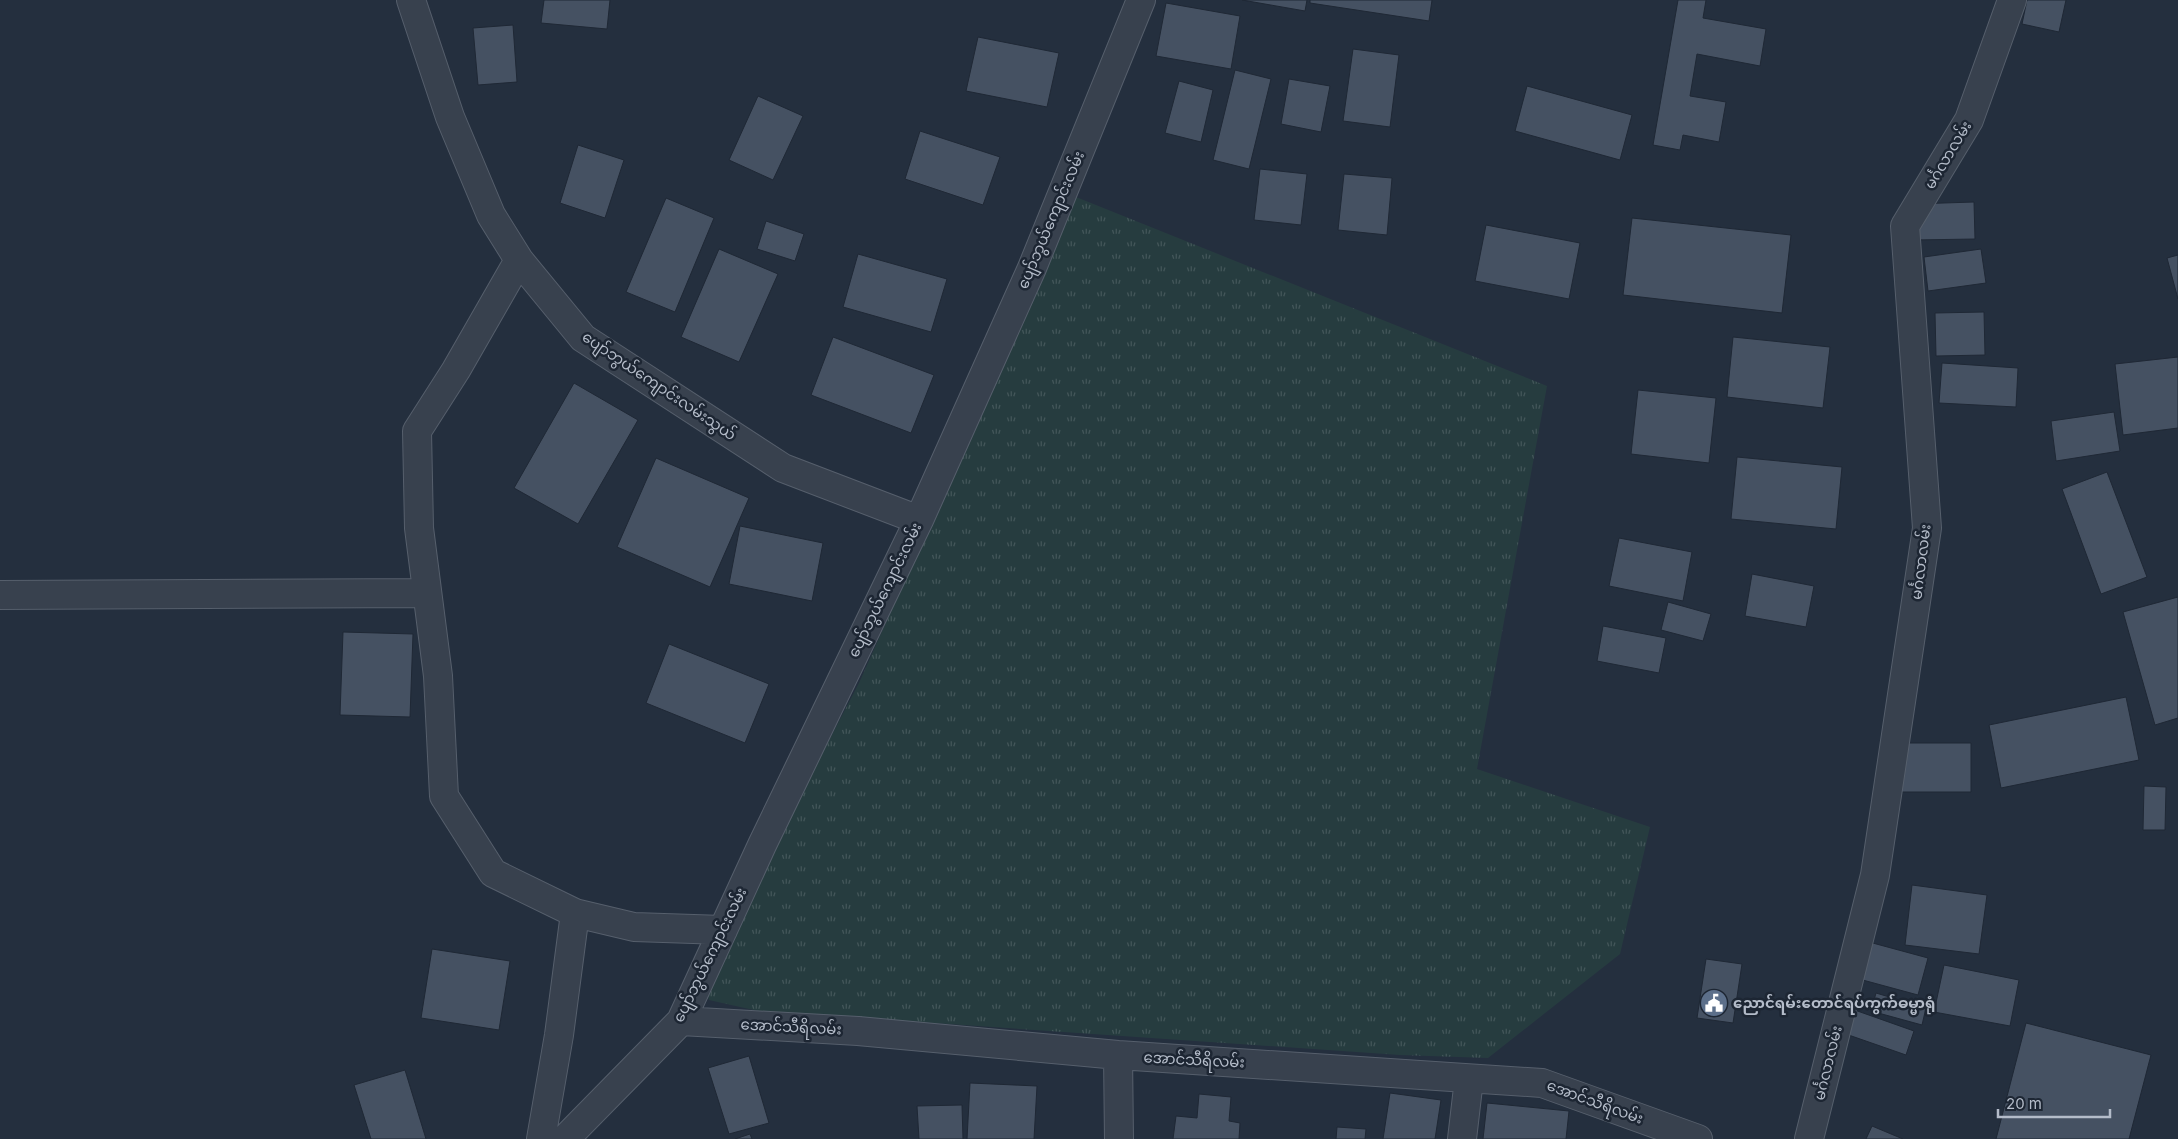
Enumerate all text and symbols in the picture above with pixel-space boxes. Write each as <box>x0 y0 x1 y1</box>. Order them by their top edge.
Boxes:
street label: မင်္ဂလာလမ်း <box>1920 117 1975 192</box>
street label: ပျော်ဘွယ်ကျောင်းလမ်း <box>1013 148 1091 293</box>
street label: ပျော်ဘွယ်ကျောင်းလမ်းသွယ် <box>577 327 740 447</box>
street label: ပျော်ဘွယ်ကျောင်းလမ်း <box>844 519 928 662</box>
street label: မင်္ဂလာလမ်း <box>1906 523 1935 601</box>
street label: ပျော်ဘွယ်ကျောင်းလမ်း <box>669 884 753 1027</box>
public building icon: ညောင်ရမ်းတောင်ရပ်ကွက်ဓမ္မာရုံ <box>1699 988 1729 1018</box>
place label: ညောင်ရမ်းတောင်ရပ်ကွက်ဓမ္မာရုံ <box>1733 993 1935 1015</box>
street label: အောင်သီရိလမ်း <box>740 1014 842 1042</box>
street label: မင်္ဂလာလမ်း <box>1809 1024 1846 1102</box>
street label: အောင်သီရိလမ်း <box>1143 1047 1245 1075</box>
street label: အောင်သီရိလမ်း <box>1543 1075 1646 1131</box>
scale bar <box>1998 1086 2110 1118</box>
text: 20 m <box>2006 1094 2042 1113</box>

